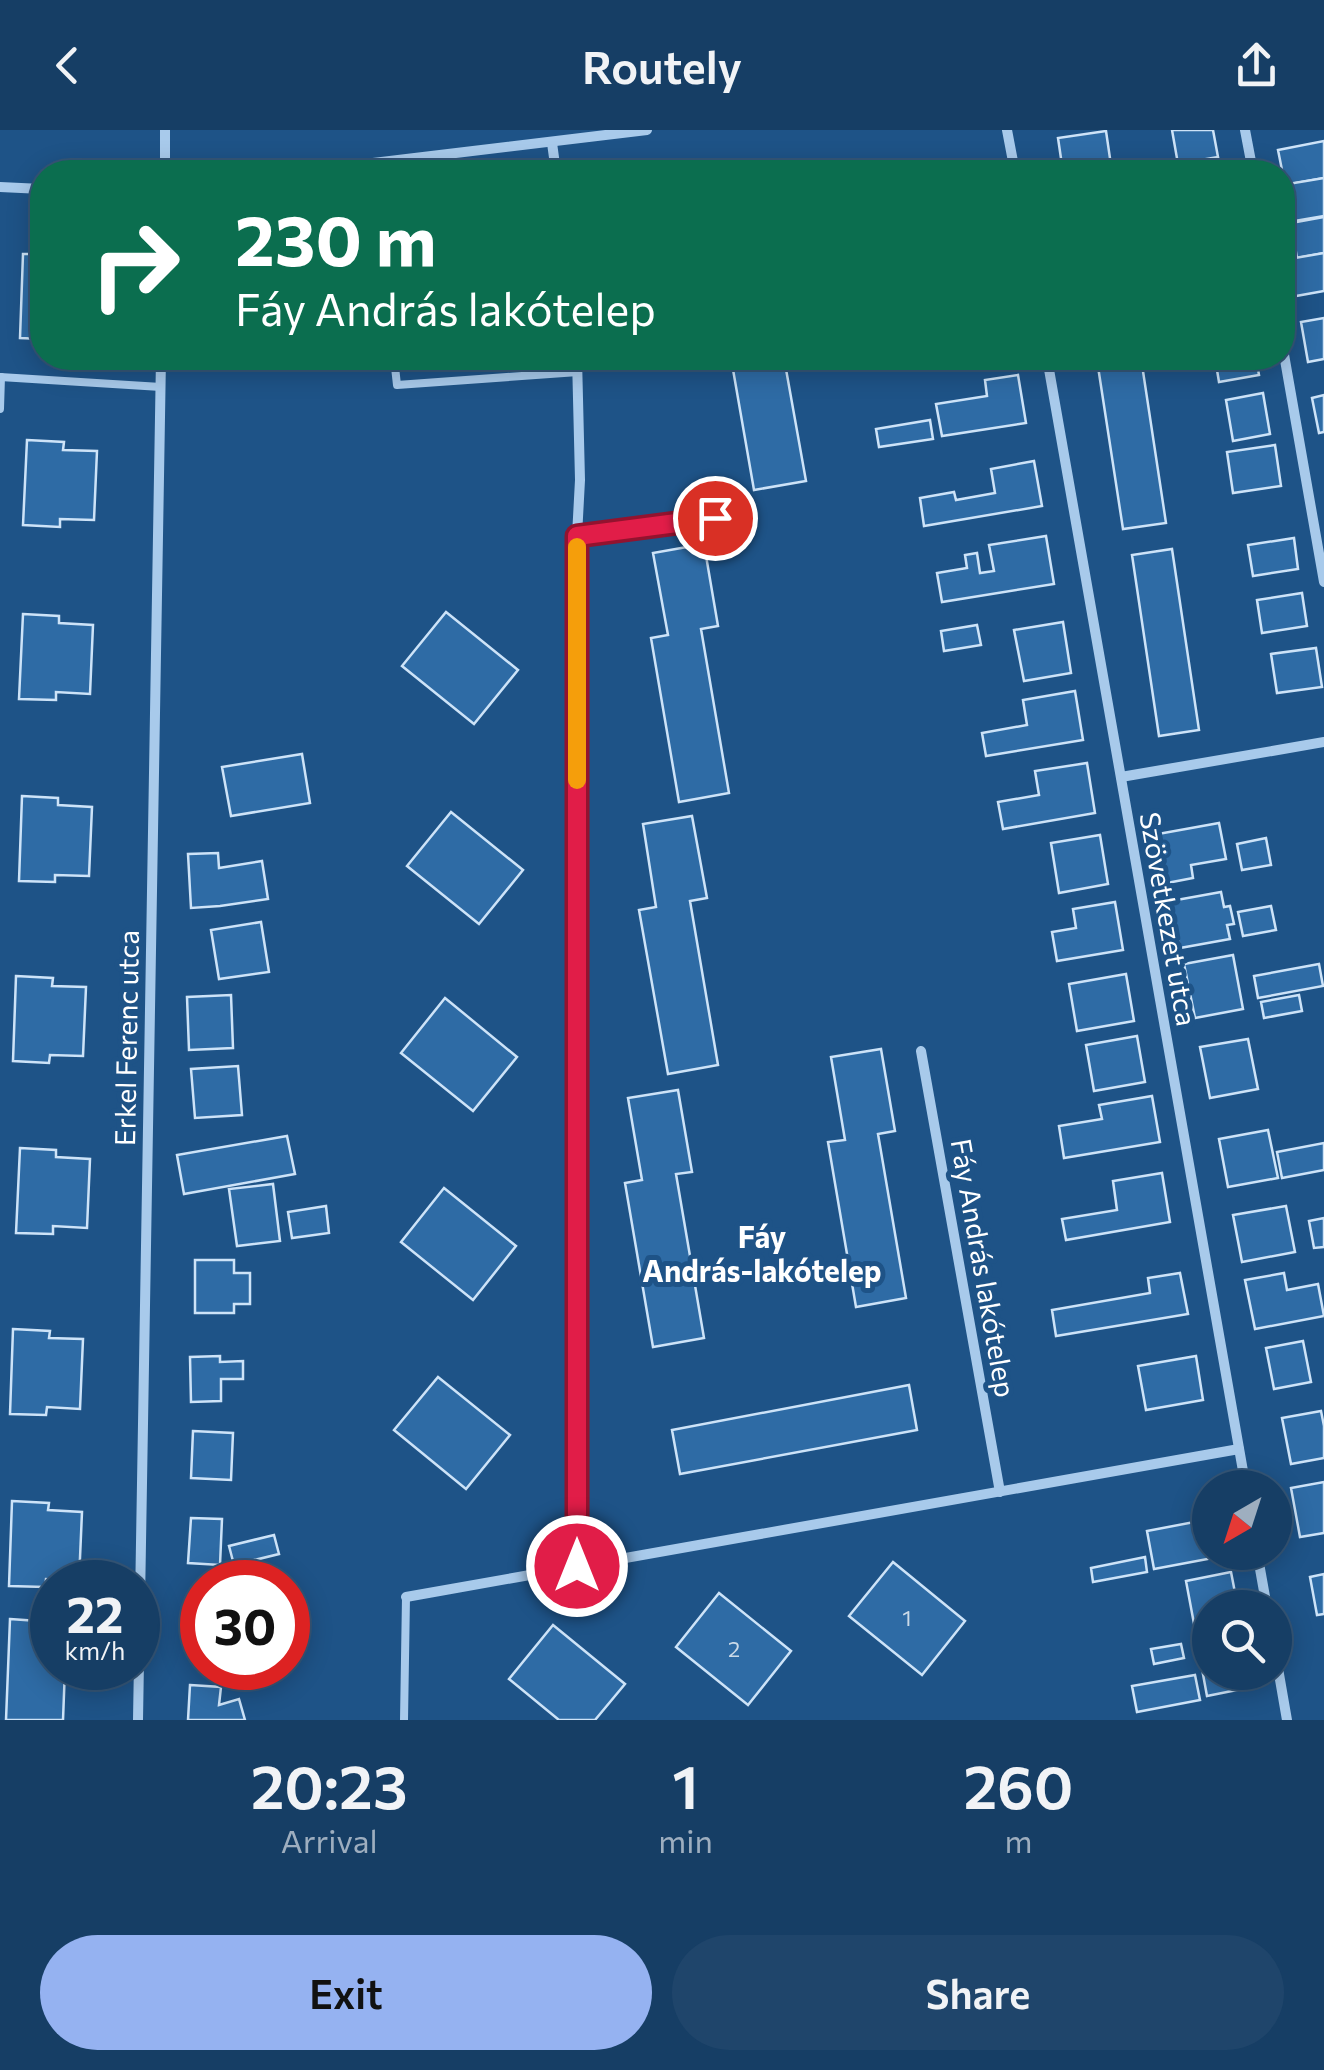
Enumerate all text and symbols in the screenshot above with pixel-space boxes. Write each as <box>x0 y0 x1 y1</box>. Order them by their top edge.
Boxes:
icon: back <box>40 38 95 93</box>
text: Routely <box>582 38 742 93</box>
icon: share <box>1229 38 1284 93</box>
text: 230 m <box>235 195 437 280</box>
icon: right <box>70 200 200 330</box>
text: Fáy András lakótelep <box>235 280 656 335</box>
pin <box>673 476 758 561</box>
icon: arrive <box>688 491 743 546</box>
street label: Szövetkezet utca <box>1133 809 1205 1028</box>
street label: Erkel Ferenc utca <box>107 930 145 1146</box>
street label: Fáy András lakótelep <box>945 1136 1023 1400</box>
district label: Fáy András-lakótelep <box>642 1217 882 1288</box>
north arrow <box>1192 1470 1292 1570</box>
map controls <box>1192 1470 1292 1690</box>
position arrow <box>525 1514 629 1618</box>
speed limit sign: 30 <box>180 1560 310 1690</box>
text: 22 <box>67 1582 123 1643</box>
button: search <box>1192 1590 1292 1690</box>
house number: 1 <box>902 1604 912 1631</box>
text: km/h <box>65 1635 125 1665</box>
house number: 2 <box>728 1635 740 1662</box>
text: 20:23 <box>251 1748 408 1821</box>
text: 1 <box>672 1748 699 1821</box>
text: 260 <box>963 1748 1073 1821</box>
text: Arrival <box>281 1820 378 1860</box>
text: min <box>658 1820 713 1860</box>
text: m <box>1004 1820 1032 1860</box>
button: Exit <box>40 1935 652 2050</box>
button: Share <box>672 1935 1284 2050</box>

